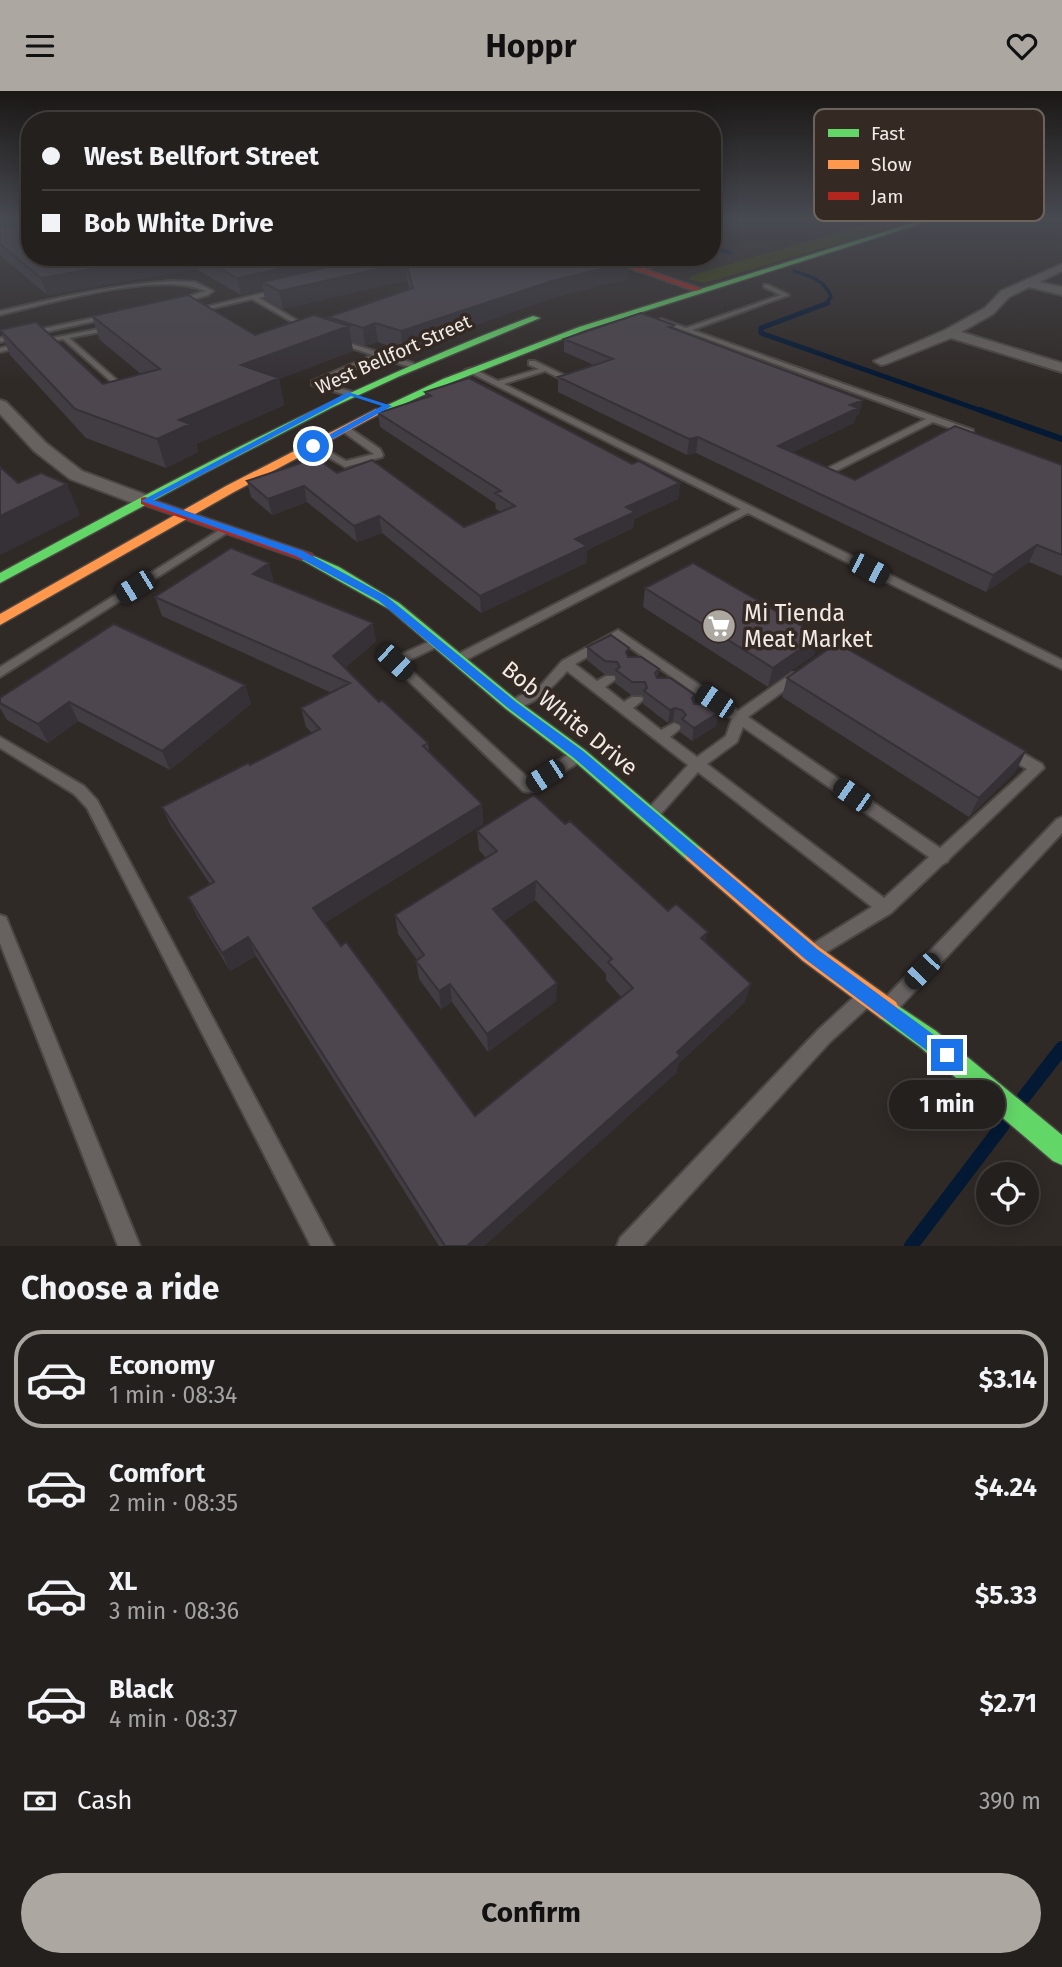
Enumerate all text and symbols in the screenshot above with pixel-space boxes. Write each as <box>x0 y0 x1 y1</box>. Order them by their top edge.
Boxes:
icon: menu <box>21 27 59 65</box>
text: Hoppr <box>485 27 577 65</box>
icon: heart <box>1003 27 1041 65</box>
legend <box>814 109 1044 221</box>
text: Fast <box>871 122 905 145</box>
text: West Bellfort Street <box>84 141 319 172</box>
text: Slow <box>871 153 912 176</box>
text: Jam <box>871 185 903 208</box>
text: Bob White Drive <box>84 208 274 239</box>
street label: West Bellfort Street <box>312 310 475 399</box>
route start <box>297 430 329 462</box>
car <box>846 550 893 588</box>
car <box>112 567 159 607</box>
place label: Mi Tienda Meat Market <box>744 599 873 653</box>
supermarket icon: Mi Tienda Meat Market <box>700 607 738 645</box>
car <box>373 640 418 684</box>
street label: Bob White Drive <box>496 655 644 781</box>
car <box>692 681 739 721</box>
car <box>522 756 569 796</box>
car <box>829 774 876 816</box>
car <box>900 949 945 993</box>
route end <box>931 1039 963 1071</box>
callout: 1 min <box>889 1079 1005 1129</box>
text: 1 min <box>919 1090 975 1118</box>
map controls <box>976 1162 1039 1225</box>
button: locate <box>976 1162 1039 1225</box>
text: Choose a ride <box>21 1269 219 1307</box>
icon: car <box>25 1348 88 1411</box>
text: Economy <box>109 1350 215 1381</box>
text: $3.14 <box>979 1364 1037 1395</box>
text: 1 min · 08:34 <box>109 1381 237 1409</box>
icon: car <box>25 1456 88 1519</box>
text: Comfort <box>109 1458 205 1489</box>
text: $4.24 <box>974 1472 1037 1503</box>
text: 2 min · 08:35 <box>109 1489 238 1517</box>
icon: car <box>25 1564 88 1627</box>
text: XL <box>109 1566 137 1597</box>
text: $5.33 <box>975 1580 1037 1611</box>
text: 3 min · 08:36 <box>109 1597 239 1625</box>
icon: car <box>25 1672 88 1735</box>
text: Black <box>109 1674 174 1705</box>
text: $2.71 <box>979 1688 1037 1719</box>
text: 4 min · 08:37 <box>109 1705 238 1733</box>
icon: cash <box>21 1782 59 1820</box>
text: Cash <box>77 1785 133 1816</box>
text: 390 m <box>979 1787 1041 1815</box>
button: Confirm <box>21 1873 1041 1953</box>

